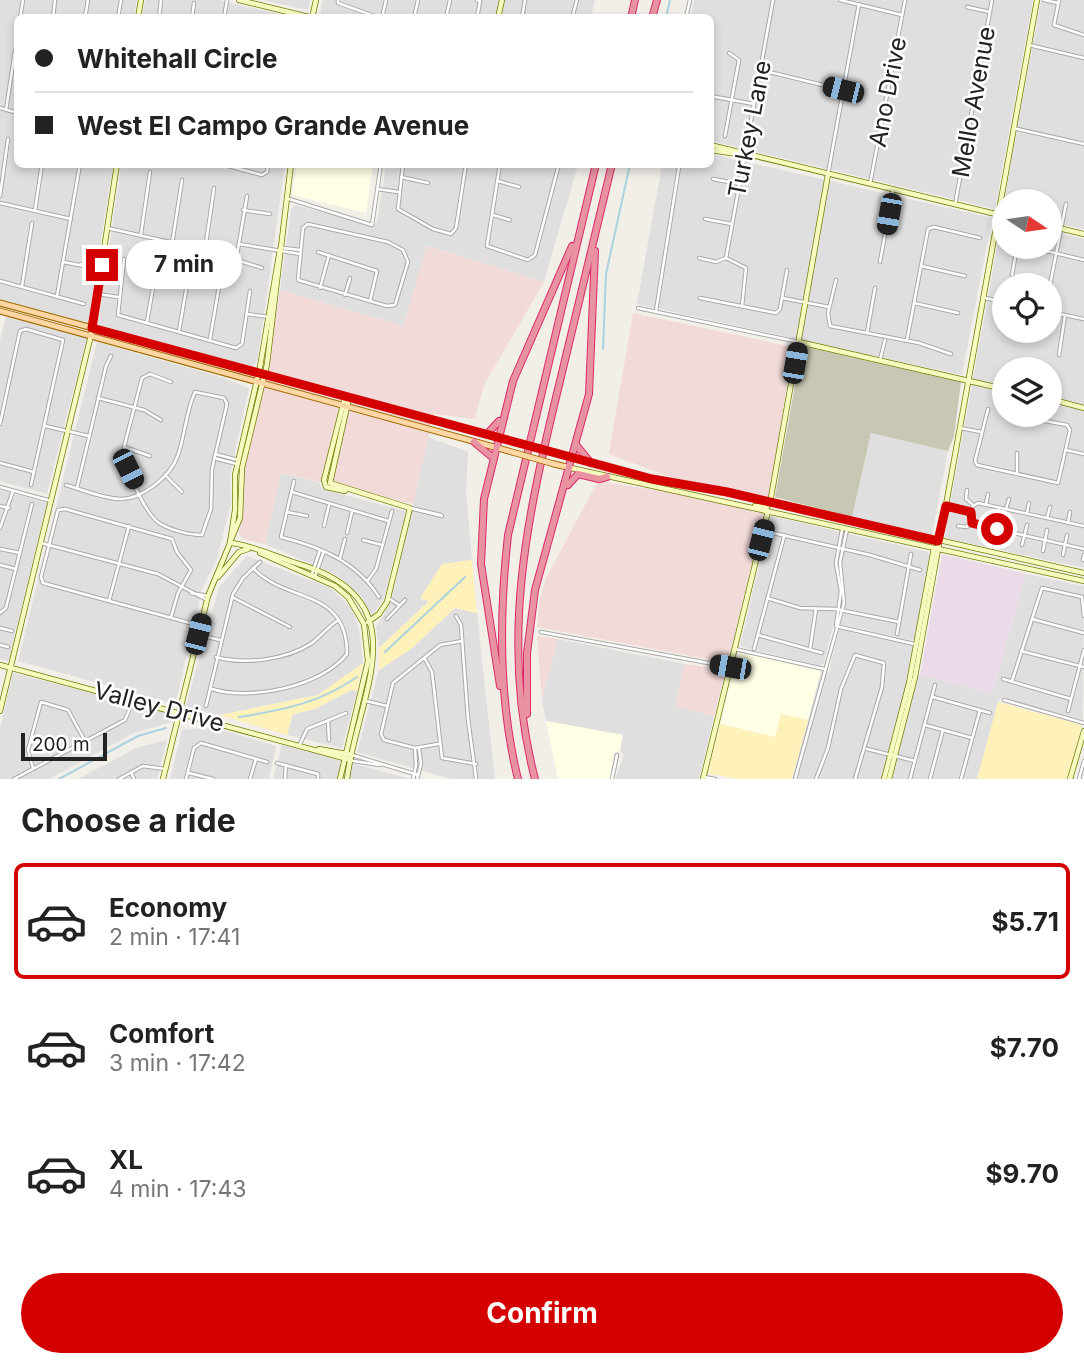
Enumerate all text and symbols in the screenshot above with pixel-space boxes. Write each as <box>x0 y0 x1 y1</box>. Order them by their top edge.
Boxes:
street label: Mello Avenue <box>946 24 1001 180</box>
street label: Ano Drive <box>863 34 912 149</box>
text: Whitehall Circle <box>77 43 278 74</box>
street label: Turkey Lane <box>722 58 777 200</box>
car <box>821 75 866 105</box>
text: West El Campo Grande Avenue <box>77 110 469 141</box>
north arrow <box>992 189 1062 259</box>
map controls <box>992 189 1062 427</box>
car <box>876 191 903 237</box>
callout: 7 min <box>126 240 242 290</box>
route end <box>86 249 118 281</box>
text: 7 min <box>154 250 214 278</box>
button: locate <box>992 273 1062 343</box>
car <box>782 340 809 386</box>
button: layers <box>992 357 1062 427</box>
car <box>110 446 147 492</box>
route start <box>981 513 1013 545</box>
car <box>746 517 777 563</box>
car <box>183 611 214 657</box>
car <box>708 653 753 681</box>
street label: Valley Drive <box>91 675 227 738</box>
scale bar <box>21 730 107 762</box>
text: 200 m <box>32 733 90 756</box>
text: Choose a ride <box>21 801 236 840</box>
icon: car <box>25 890 88 953</box>
text: Economy <box>109 892 227 923</box>
text: $5.71 <box>992 906 1059 937</box>
text: 2 min · 17:41 <box>109 923 240 951</box>
icon: car <box>25 1016 88 1079</box>
text: Comfort <box>109 1018 214 1049</box>
text: $7.70 <box>990 1032 1059 1063</box>
text: 3 min · 17:42 <box>109 1049 246 1077</box>
icon: car <box>25 1142 88 1205</box>
text: XL <box>109 1144 143 1175</box>
text: $9.70 <box>986 1158 1059 1189</box>
text: 4 min · 17:43 <box>109 1175 246 1203</box>
button: Confirm <box>21 1273 1063 1353</box>

